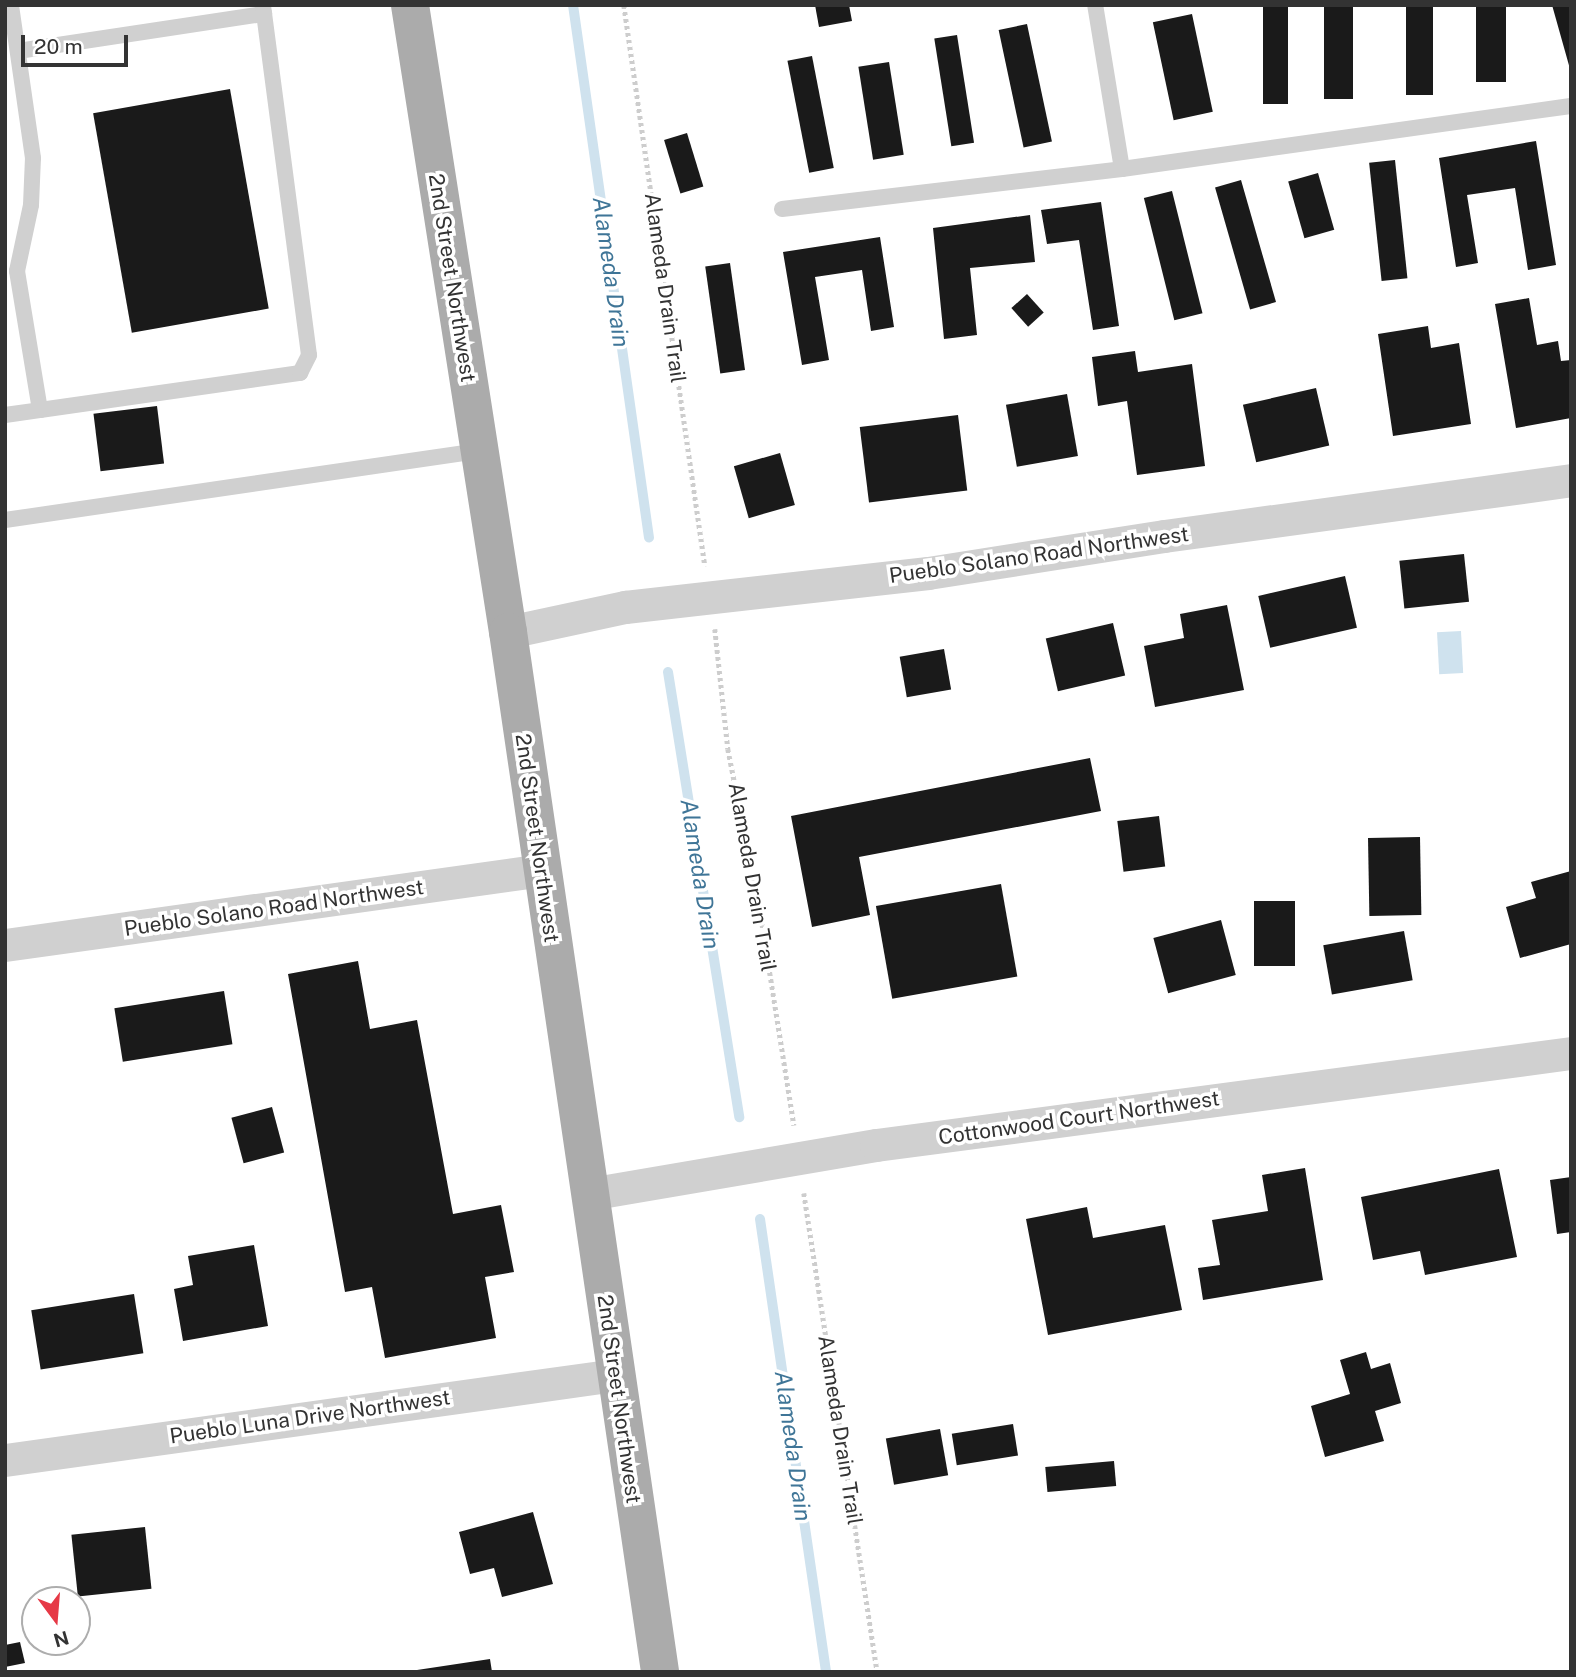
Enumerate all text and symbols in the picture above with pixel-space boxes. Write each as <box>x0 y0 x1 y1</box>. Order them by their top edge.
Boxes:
scale bar <box>24 21 131 65</box>
text: 20 m <box>34 34 83 59</box>
street label: 2nd Street Northwest <box>423 172 481 384</box>
street label: Alameda Drain Trail <box>639 191 691 385</box>
water label: Alameda Drain <box>587 195 635 349</box>
street label: Pueblo Solano Road Northwest <box>888 521 1190 589</box>
street label: 2nd Street Northwest <box>510 732 564 944</box>
street label: Alameda Drain Trail <box>723 780 781 974</box>
water label: Alameda Drain <box>674 797 726 951</box>
street label: Pueblo Solano Road Northwest <box>123 874 425 942</box>
street label: Cottonwood Court Northwest <box>937 1086 1221 1150</box>
street label: 2nd Street Northwest <box>592 1293 646 1505</box>
street label: Alameda Drain Trail <box>813 1333 867 1527</box>
water label: Alameda Drain <box>769 1369 817 1523</box>
street label: Pueblo Luna Drive Northwest <box>168 1385 452 1449</box>
north arrow <box>21 1586 91 1656</box>
text: N <box>51 1627 71 1652</box>

